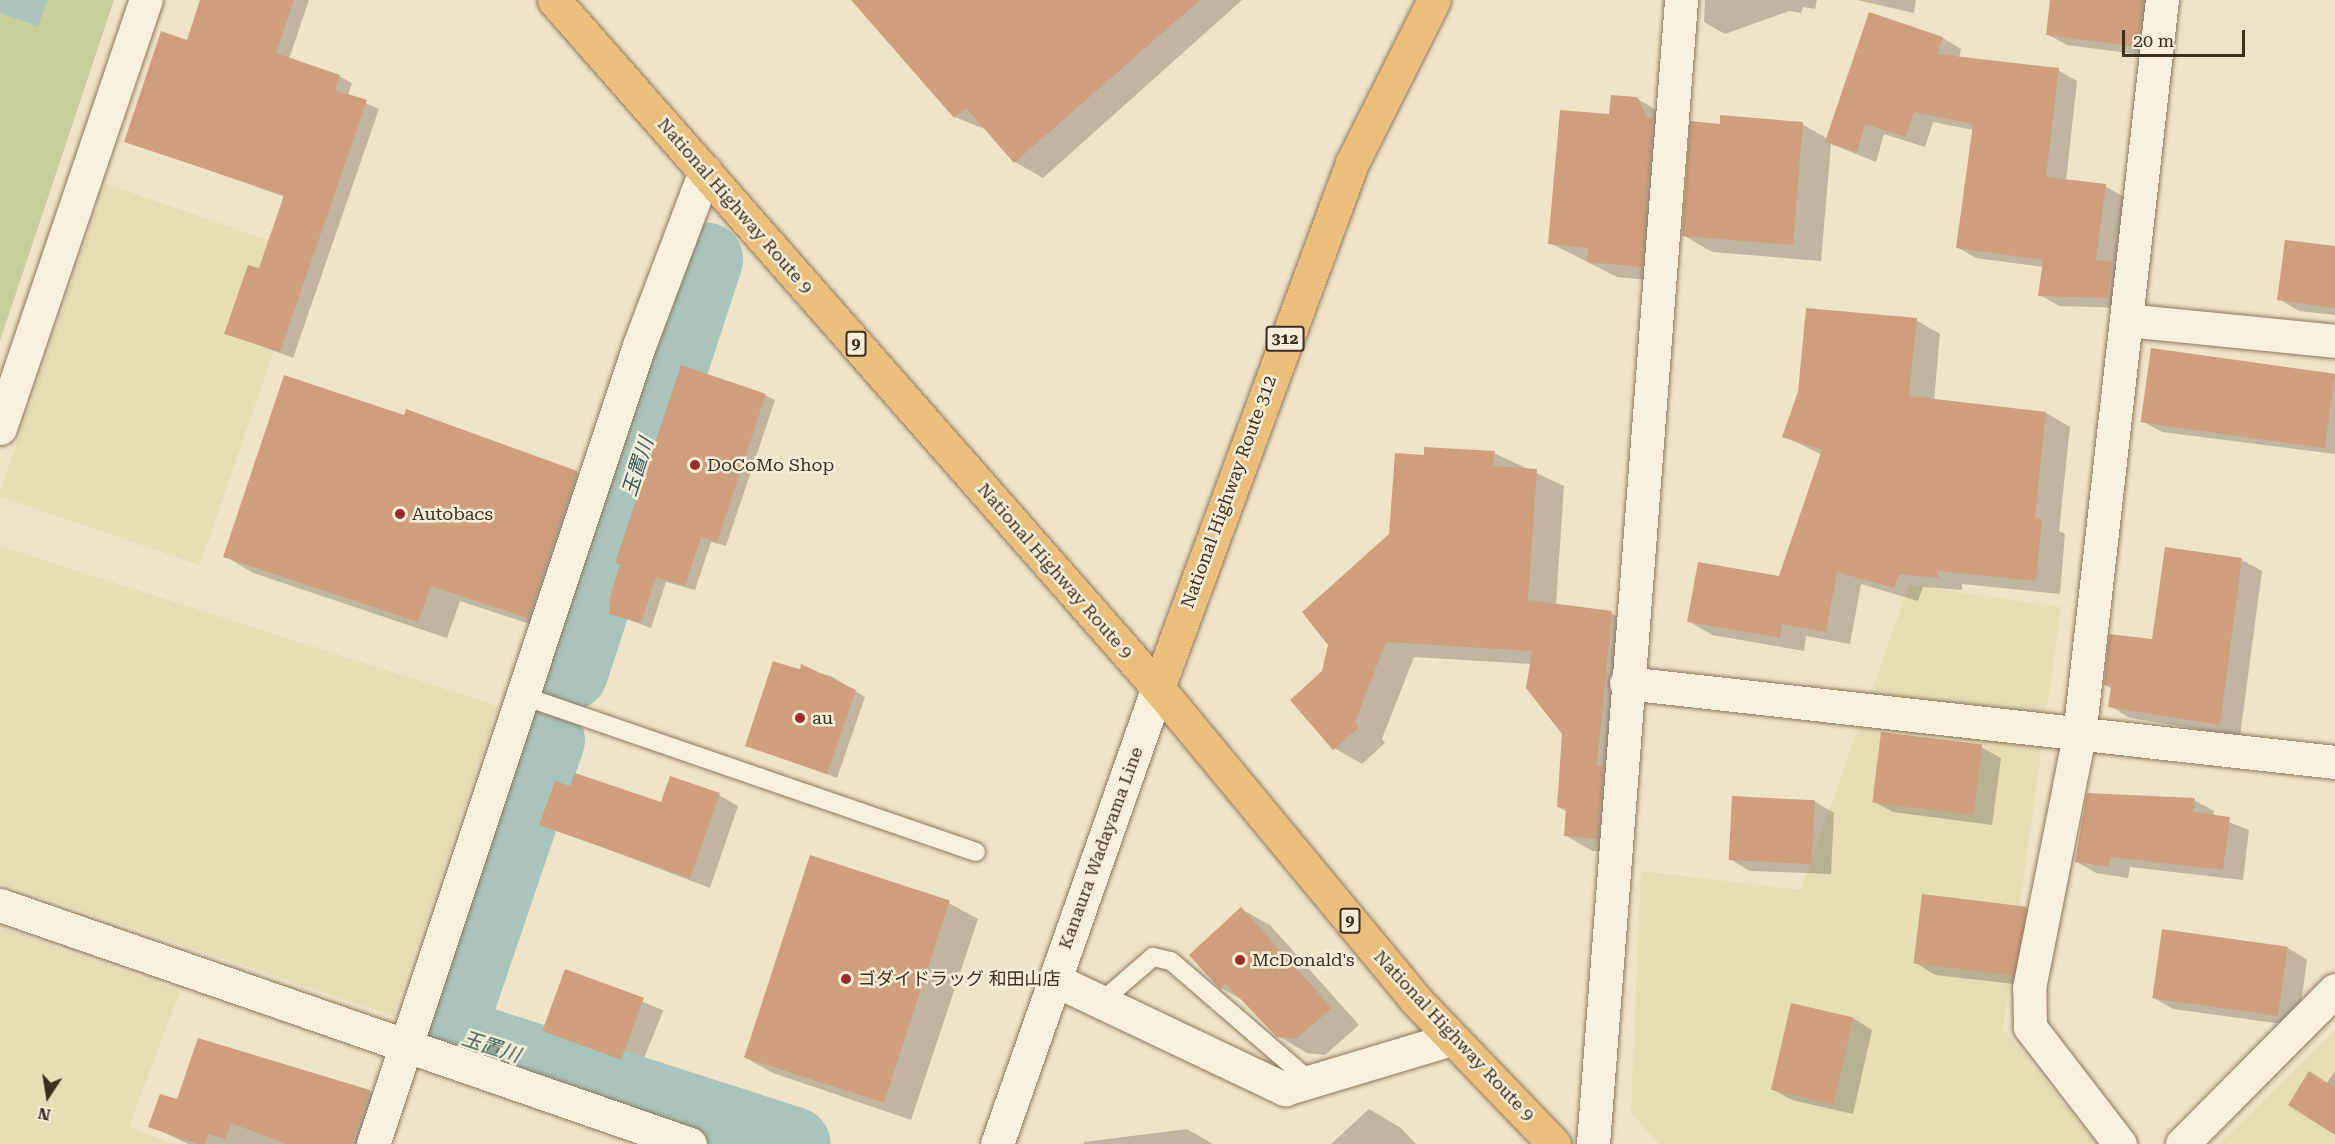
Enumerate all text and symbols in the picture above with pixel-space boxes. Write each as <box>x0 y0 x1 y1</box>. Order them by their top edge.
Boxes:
scale bar <box>2125 18 2248 56</box>
text: 20 m <box>2133 30 2174 51</box>
street label: National Highway Route 9 <box>653 114 817 298</box>
road number: 312 <box>1266 326 1304 352</box>
road number: 9 <box>846 331 866 357</box>
street label: National Highway Route 312 <box>1177 373 1281 611</box>
water label: 玉置川 <box>617 435 659 499</box>
place label: DoCoMo Shop <box>707 454 834 476</box>
marker: DoCoMo Shop <box>688 458 702 472</box>
street label: National Highway Route 9 <box>973 479 1137 663</box>
place label: Autobacs <box>412 503 493 525</box>
marker: Autobacs <box>393 507 407 521</box>
place label: au <box>812 707 833 729</box>
marker: au <box>793 711 807 725</box>
street label: Kanaura Wadayama Line <box>1054 744 1148 952</box>
road number: 9 <box>1340 908 1360 934</box>
street label: National Highway Route 9 <box>1369 946 1539 1126</box>
place label: McDonald's <box>1252 949 1355 971</box>
marker: McDonald's <box>1233 953 1247 967</box>
place label: ゴダイドラッグ 和田山店 <box>858 968 1061 990</box>
marker: ゴダイドラッグ 和田山店 <box>839 972 853 986</box>
water label: 玉置川 <box>459 1026 523 1068</box>
north arrow <box>18 1066 78 1126</box>
text: N <box>36 1104 52 1125</box>

